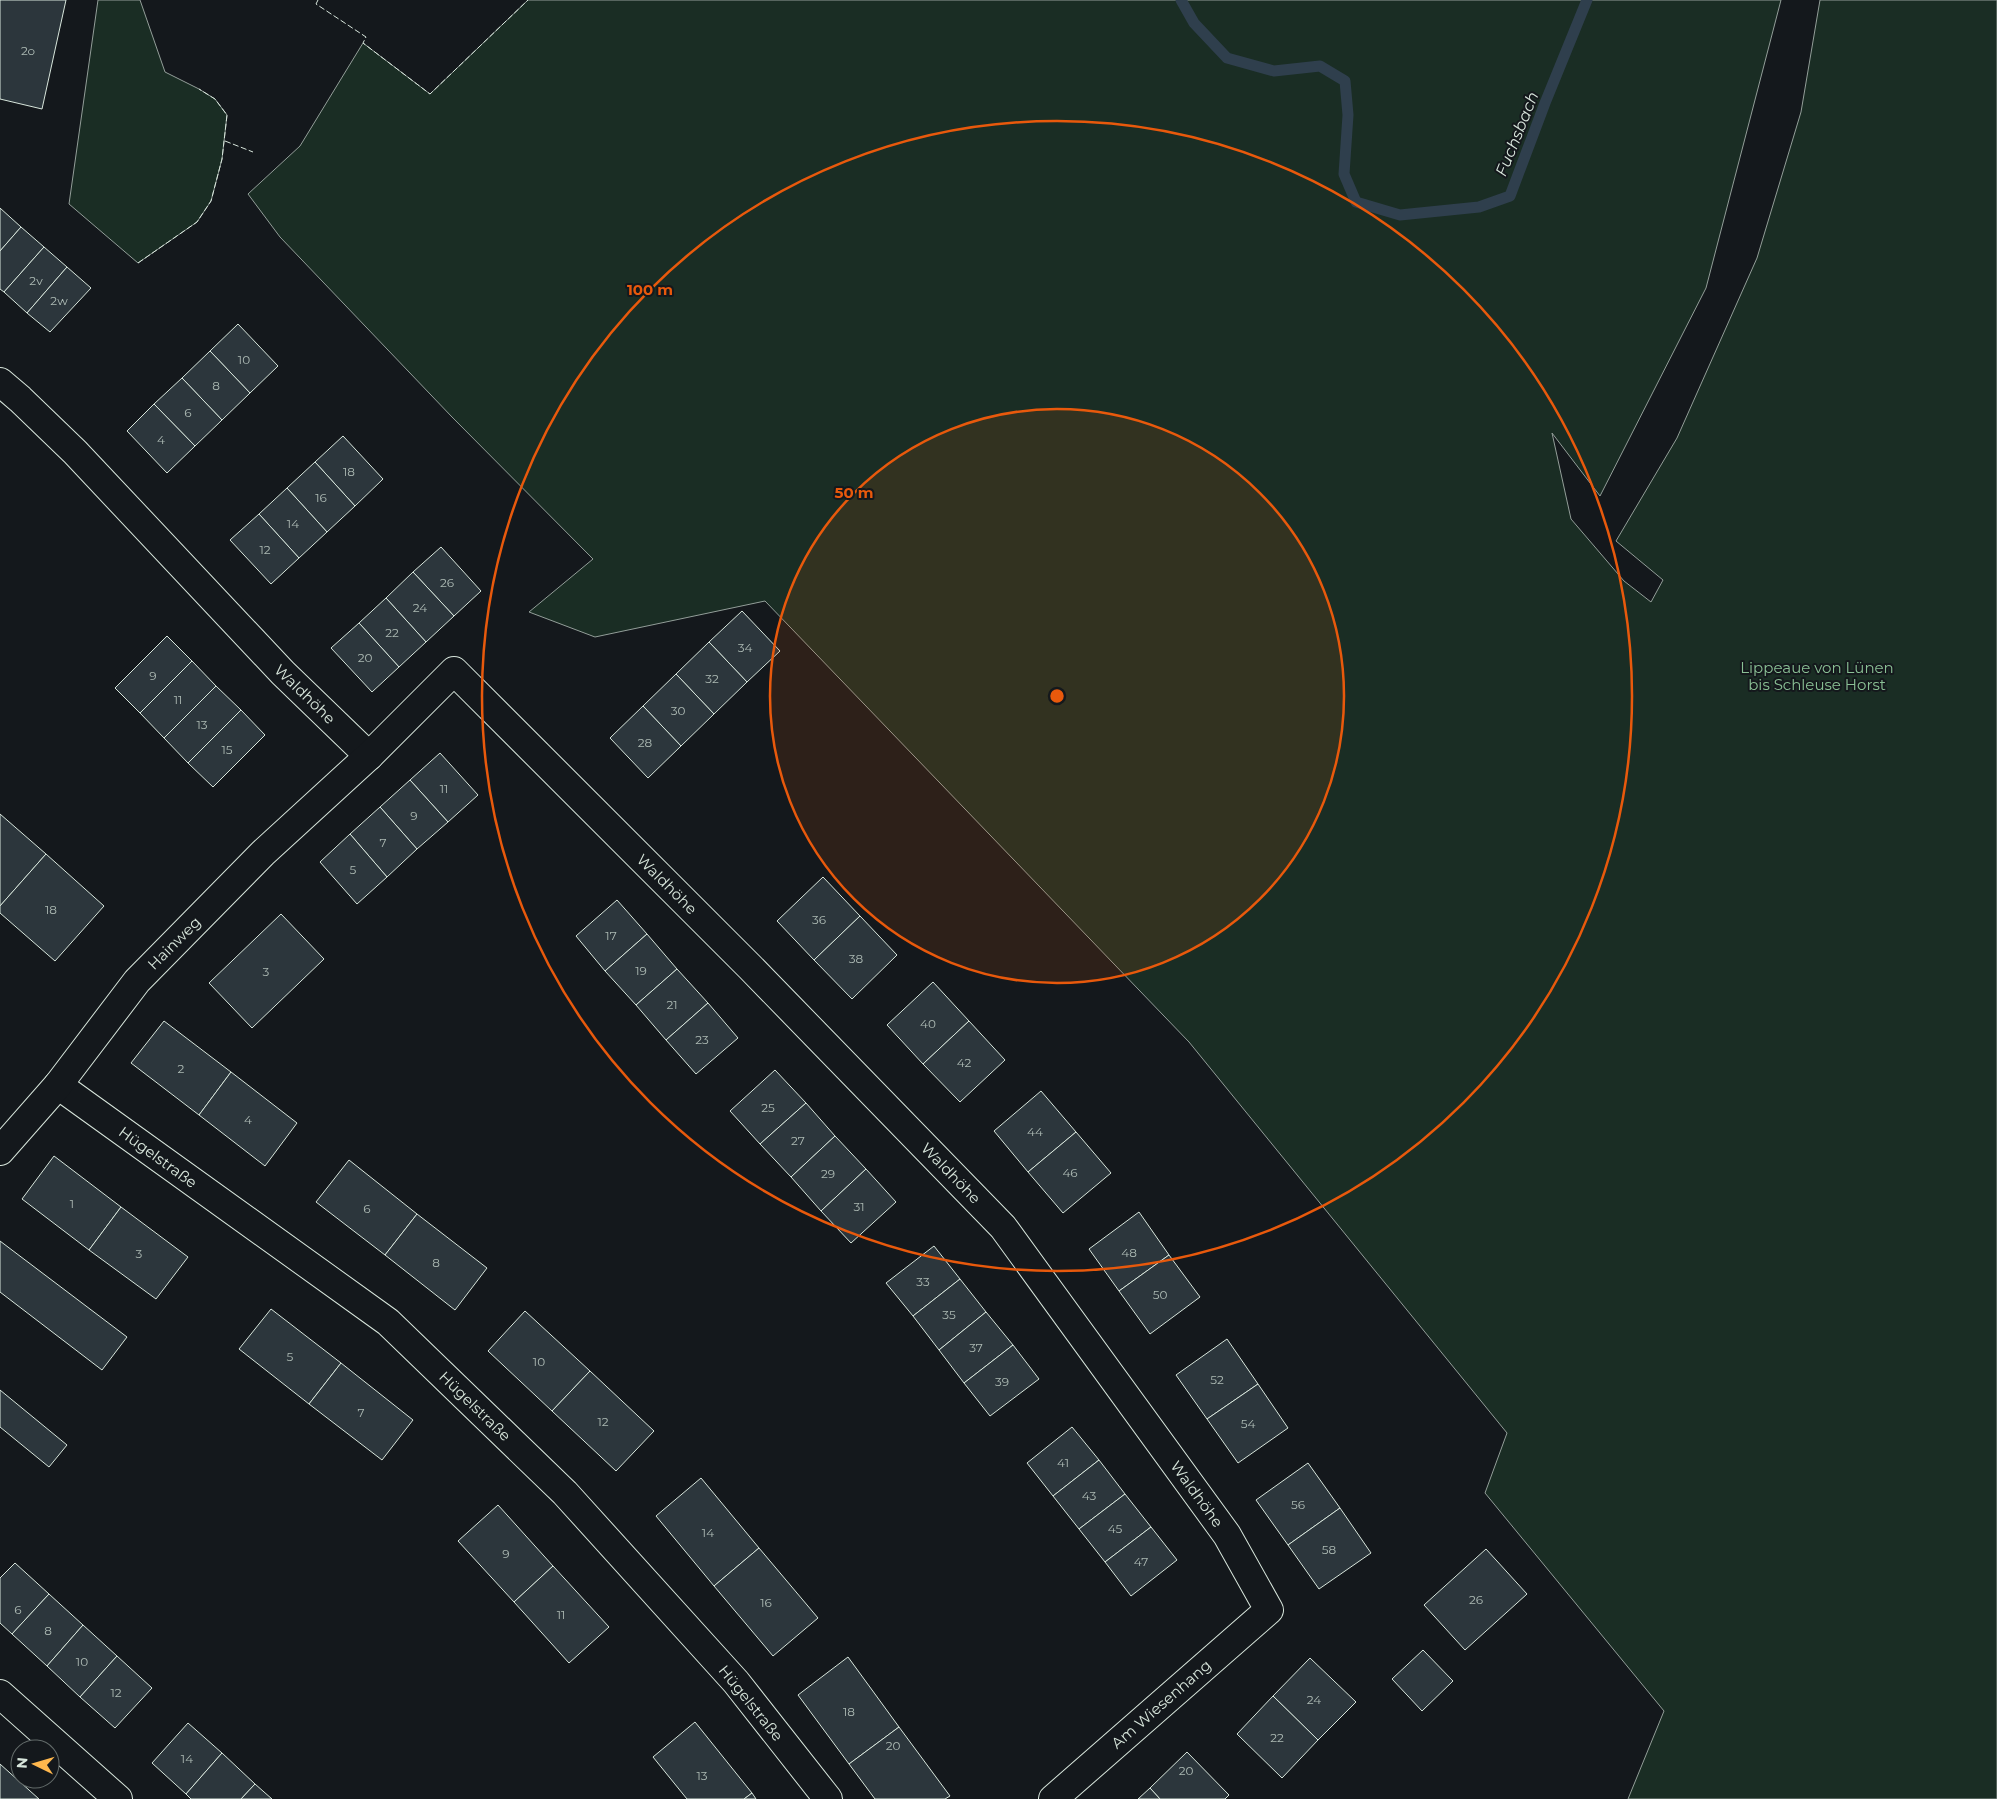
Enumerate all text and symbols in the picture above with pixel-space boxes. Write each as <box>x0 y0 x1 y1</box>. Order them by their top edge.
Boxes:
house number: 2o <box>21 43 35 58</box>
water label: Fuchsbach <box>1491 89 1543 179</box>
house number: 2v <box>29 273 43 288</box>
text: 100 m <box>627 280 673 299</box>
house number: 2w <box>50 293 68 308</box>
house number: 10 <box>238 352 250 367</box>
house number: 8 <box>212 378 220 393</box>
house number: 6 <box>184 405 192 420</box>
house number: 4 <box>157 432 165 447</box>
house number: 18 <box>343 464 355 479</box>
text: 50 m <box>834 483 874 502</box>
house number: 16 <box>315 490 327 505</box>
house number: 14 <box>287 516 299 531</box>
house number: 12 <box>259 542 271 557</box>
house number: 26 <box>440 575 454 590</box>
house number: 24 <box>413 600 427 615</box>
house number: 22 <box>385 625 399 640</box>
house number: 34 <box>738 640 752 655</box>
house number: 20 <box>358 650 372 665</box>
park label: Lippeaue von Lünen bis Schleuse Horst <box>1740 658 1894 694</box>
street label: Waldhöhe <box>270 660 340 728</box>
house number: 9 <box>149 668 157 683</box>
house number: 32 <box>705 671 719 686</box>
centre of rings <box>1048 687 1066 705</box>
house number: 11 <box>174 692 182 707</box>
house number: 30 <box>671 703 685 718</box>
house number: 13 <box>196 717 208 732</box>
house number: 28 <box>638 735 653 750</box>
house number: 15 <box>221 742 233 757</box>
house number: 11 <box>440 781 448 796</box>
house number: 9 <box>410 808 418 823</box>
house number: 7 <box>379 835 387 850</box>
street label: Waldhöhe <box>633 850 701 918</box>
house number: 5 <box>350 862 357 877</box>
house number: 18 <box>45 902 57 917</box>
street label: Hainweg <box>143 912 205 974</box>
house number: 36 <box>812 912 826 927</box>
house number: 17 <box>605 928 617 943</box>
house number: 38 <box>849 951 864 966</box>
house number: 19 <box>635 963 647 978</box>
house number: 3 <box>263 964 270 979</box>
house number: 21 <box>666 997 678 1012</box>
house number: 40 <box>920 1016 936 1031</box>
house number: 23 <box>695 1032 709 1047</box>
house number: 42 <box>957 1055 972 1070</box>
house number: 2 <box>178 1061 185 1076</box>
house number: 25 <box>761 1100 775 1115</box>
house number: 4 <box>244 1112 252 1127</box>
street label: Hügelstraße <box>115 1122 201 1192</box>
house number: 44 <box>1027 1124 1043 1139</box>
house number: 27 <box>791 1133 805 1148</box>
street label: Waldhöhe <box>917 1138 985 1208</box>
house number: 46 <box>1062 1165 1078 1180</box>
house number: 29 <box>821 1166 835 1181</box>
house number: 1 <box>70 1196 74 1211</box>
house number: 31 <box>853 1199 865 1214</box>
house number: 6 <box>363 1201 371 1216</box>
house number: 48 <box>1121 1245 1137 1260</box>
house number: 3 <box>136 1246 143 1261</box>
house number: 8 <box>432 1255 440 1270</box>
house number: 33 <box>916 1274 930 1289</box>
house number: 50 <box>1153 1287 1167 1302</box>
house number: 35 <box>942 1307 956 1322</box>
house number: 37 <box>969 1340 983 1355</box>
house number: 5 <box>287 1349 294 1364</box>
house number: 10 <box>533 1354 545 1369</box>
street label: Hügelstraße <box>435 1367 515 1445</box>
house number: 52 <box>1210 1372 1224 1387</box>
house number: 39 <box>995 1374 1009 1389</box>
house number: 7 <box>357 1405 365 1420</box>
house number: 12 <box>597 1414 609 1429</box>
house number: 54 <box>1241 1416 1255 1431</box>
house number: 41 <box>1057 1455 1069 1470</box>
street label: Waldhöhe <box>1166 1457 1228 1531</box>
house number: 43 <box>1082 1488 1096 1503</box>
house number: 56 <box>1291 1497 1305 1512</box>
house number: 45 <box>1108 1521 1123 1536</box>
house number: 14 <box>702 1525 714 1540</box>
house number: 58 <box>1322 1542 1337 1557</box>
house number: 9 <box>502 1546 510 1561</box>
house number: 47 <box>1134 1554 1148 1569</box>
house number: 26 <box>1469 1592 1483 1607</box>
house number: 16 <box>760 1595 772 1610</box>
house number: 6 <box>14 1602 22 1617</box>
house number: 11 <box>557 1607 565 1622</box>
house number: 8 <box>44 1623 52 1638</box>
house number: 10 <box>76 1654 88 1669</box>
street label: Am Wiesenhang <box>1107 1655 1215 1753</box>
street label: Hügelstraße <box>715 1661 787 1745</box>
house number: 12 <box>110 1685 122 1700</box>
house number: 24 <box>1307 1692 1321 1707</box>
house number: 18 <box>843 1704 855 1719</box>
house number: 22 <box>1270 1730 1284 1745</box>
house number: 20 <box>886 1738 900 1753</box>
north arrow <box>10 1739 60 1789</box>
house number: 14 <box>181 1751 193 1766</box>
text: N <box>13 1756 32 1769</box>
house number: 20 <box>1179 1763 1193 1778</box>
house number: 13 <box>696 1768 708 1783</box>

